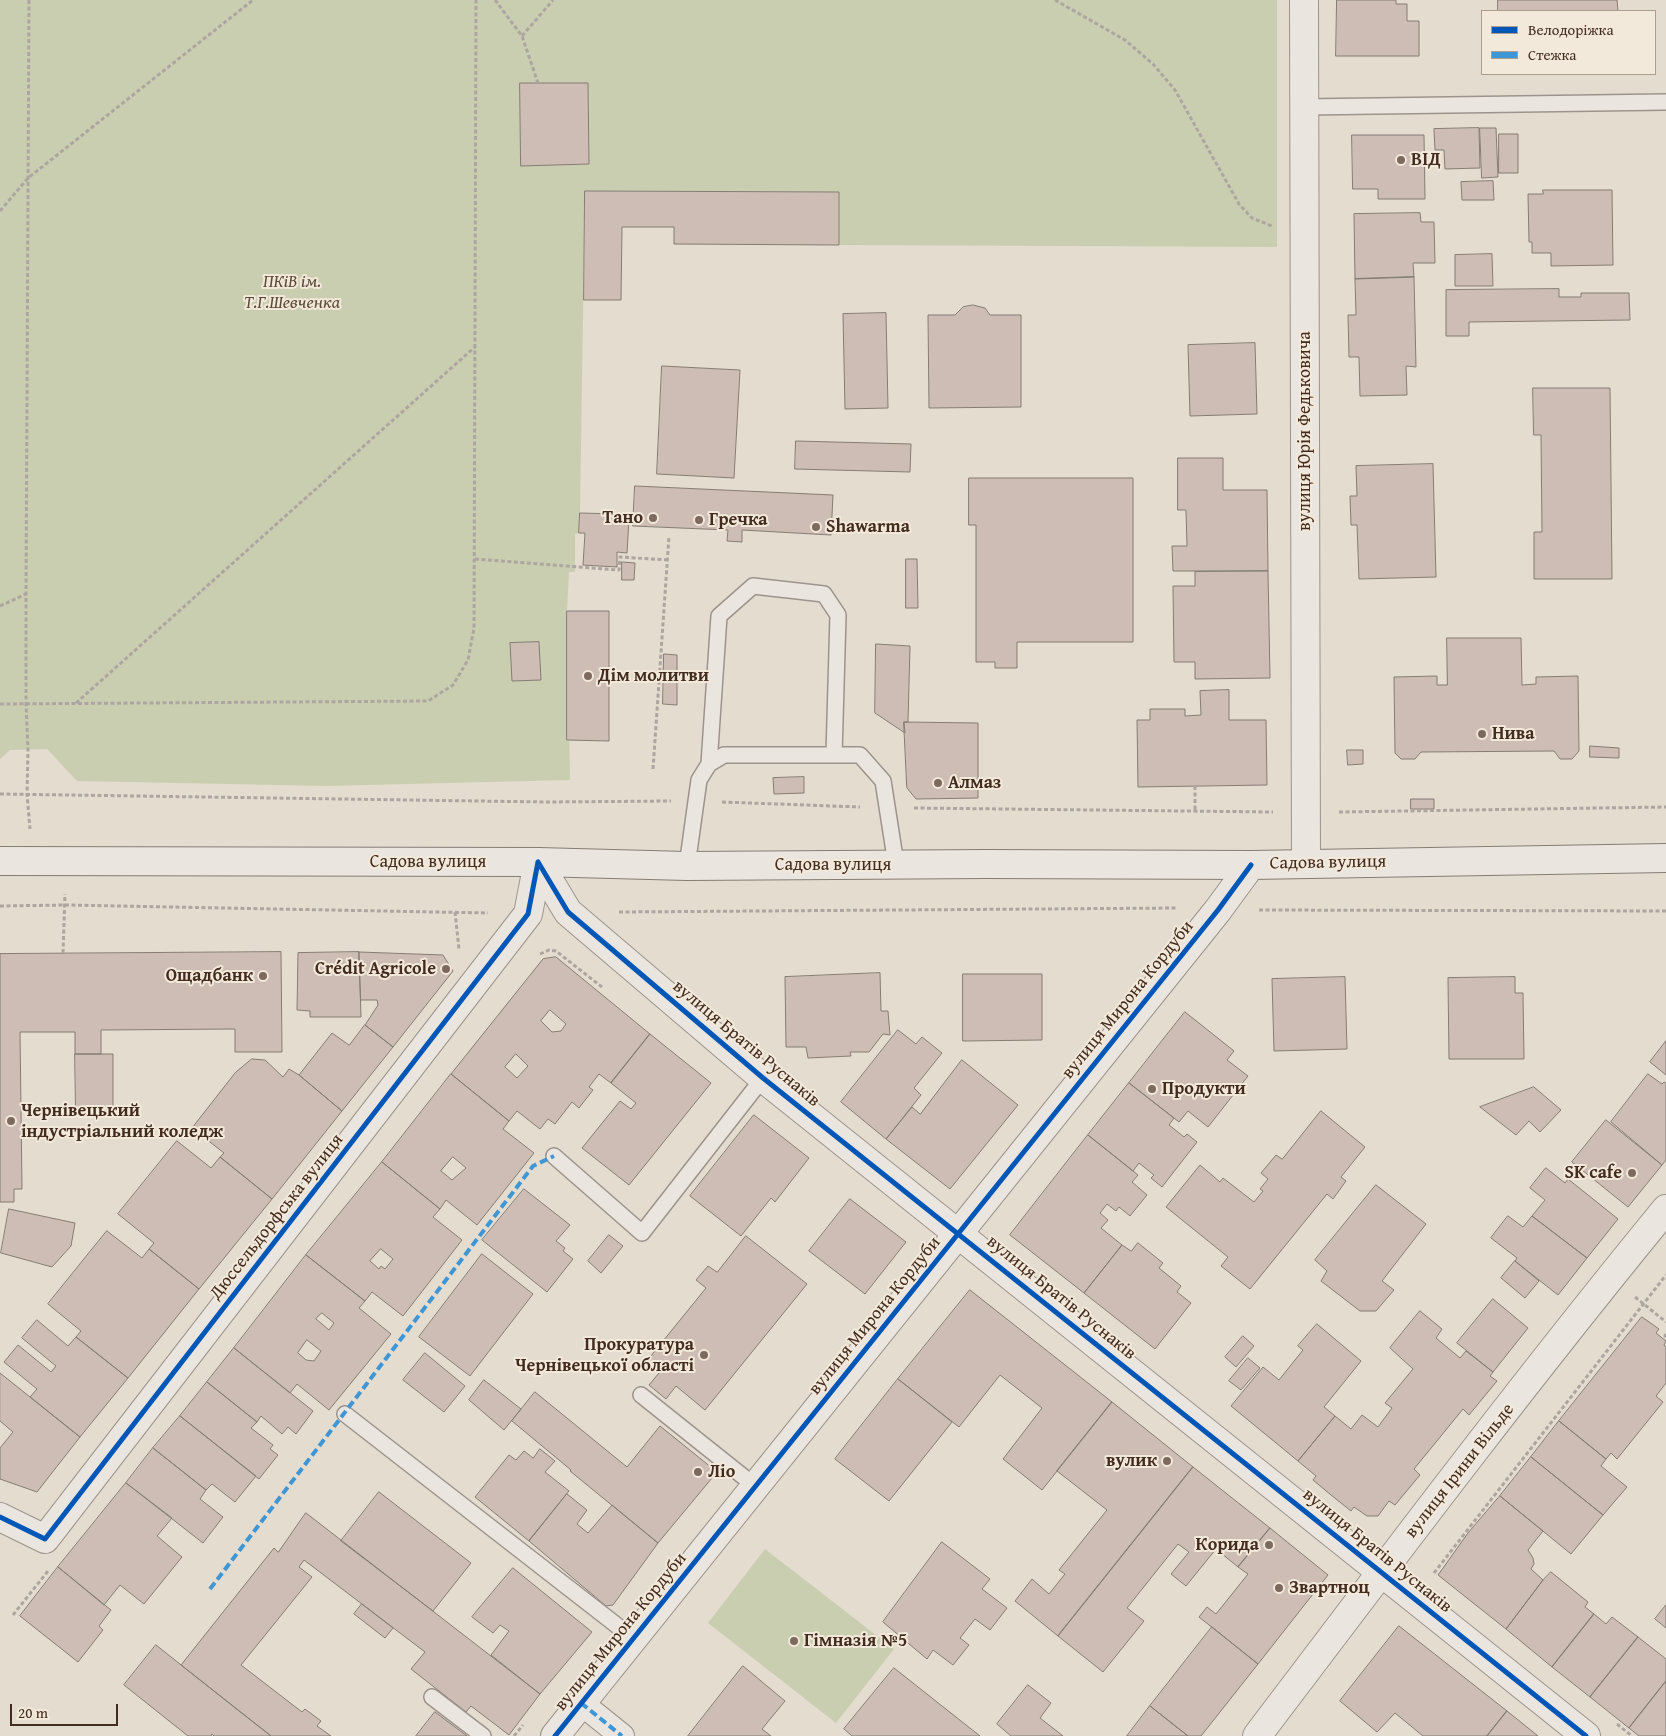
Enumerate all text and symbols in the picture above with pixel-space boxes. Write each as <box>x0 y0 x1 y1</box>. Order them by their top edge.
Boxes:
legend <box>1481 10 1656 75</box>
text: Велодоріжка <box>1528 19 1614 40</box>
text: Стежка <box>1528 44 1576 65</box>
place label: ВІД <box>1411 149 1441 171</box>
marker: ВІД <box>1395 154 1407 166</box>
park label: ПКіВ ім. Т.Г.Шевченка <box>244 271 340 314</box>
street label: вулиця Юрія Федьковича <box>1294 331 1316 531</box>
place label: Тано <box>603 507 643 529</box>
place label: Гречка <box>709 509 768 531</box>
marker: Тано <box>647 512 659 524</box>
marker: Гречка <box>693 514 705 526</box>
place label: Shawarma <box>826 516 910 538</box>
marker: Shawarma <box>810 521 822 533</box>
place label: Дім молитви <box>598 665 709 687</box>
marker: Дім молитви <box>582 670 594 682</box>
place label: Нива <box>1492 723 1534 745</box>
marker: Нива <box>1476 728 1488 740</box>
place label: Алмаз <box>948 772 1001 794</box>
marker: Алмаз <box>932 777 944 789</box>
street label: Садова вулиця <box>370 851 486 873</box>
street label: Садова вулиця <box>1270 851 1386 875</box>
street label: Садова вулиця <box>775 854 891 876</box>
street label: вулиця Мирона Кордуби <box>1057 916 1199 1084</box>
place label: Crédit Agricole <box>315 958 436 980</box>
marker: Crédit Agricole <box>440 963 452 975</box>
place label: Ощадбанк <box>166 965 253 987</box>
marker: Ощадбанк <box>257 970 269 982</box>
street label: вулиця Братів Руснаків <box>668 976 824 1112</box>
place label: Продукти <box>1162 1078 1246 1100</box>
marker: Продукти <box>1146 1083 1158 1095</box>
place label: Чернівецький індустріальний коледж <box>21 1100 223 1142</box>
marker: Чернівецький індустріальний коледж <box>5 1115 17 1127</box>
street label: Дюссельдорфська вулиця <box>206 1130 348 1304</box>
place label: SK cafe <box>1565 1162 1622 1184</box>
marker: SK cafe <box>1626 1167 1638 1179</box>
street label: вулиця Братів Руснаків <box>982 1231 1140 1365</box>
street label: вулиця Мирона Кордуби <box>804 1232 946 1400</box>
place label: Прокуратура Чернівецької області <box>515 1334 694 1376</box>
marker: Прокуратура Чернівецької області <box>698 1349 710 1361</box>
street label: вулиця Ірини Вільде <box>1401 1399 1519 1543</box>
place label: вулик <box>1106 1450 1157 1472</box>
marker: вулик <box>1161 1455 1173 1467</box>
place label: Ліо <box>708 1461 735 1483</box>
marker: Ліо <box>692 1466 704 1478</box>
street label: вулиця Братів Руснаків <box>1298 1484 1456 1618</box>
place label: Корида <box>1196 1534 1259 1556</box>
marker: Корида <box>1263 1539 1275 1551</box>
street label: вулиця Мирона Кордуби <box>550 1548 692 1716</box>
place label: Звартноц <box>1289 1577 1370 1599</box>
marker: Звартноц <box>1273 1582 1285 1594</box>
place label: Гімназія №5 <box>804 1630 907 1652</box>
marker: Гімназія №5 <box>788 1635 800 1647</box>
scale bar <box>12 1694 120 1726</box>
text: 20 m <box>18 1702 48 1723</box>

